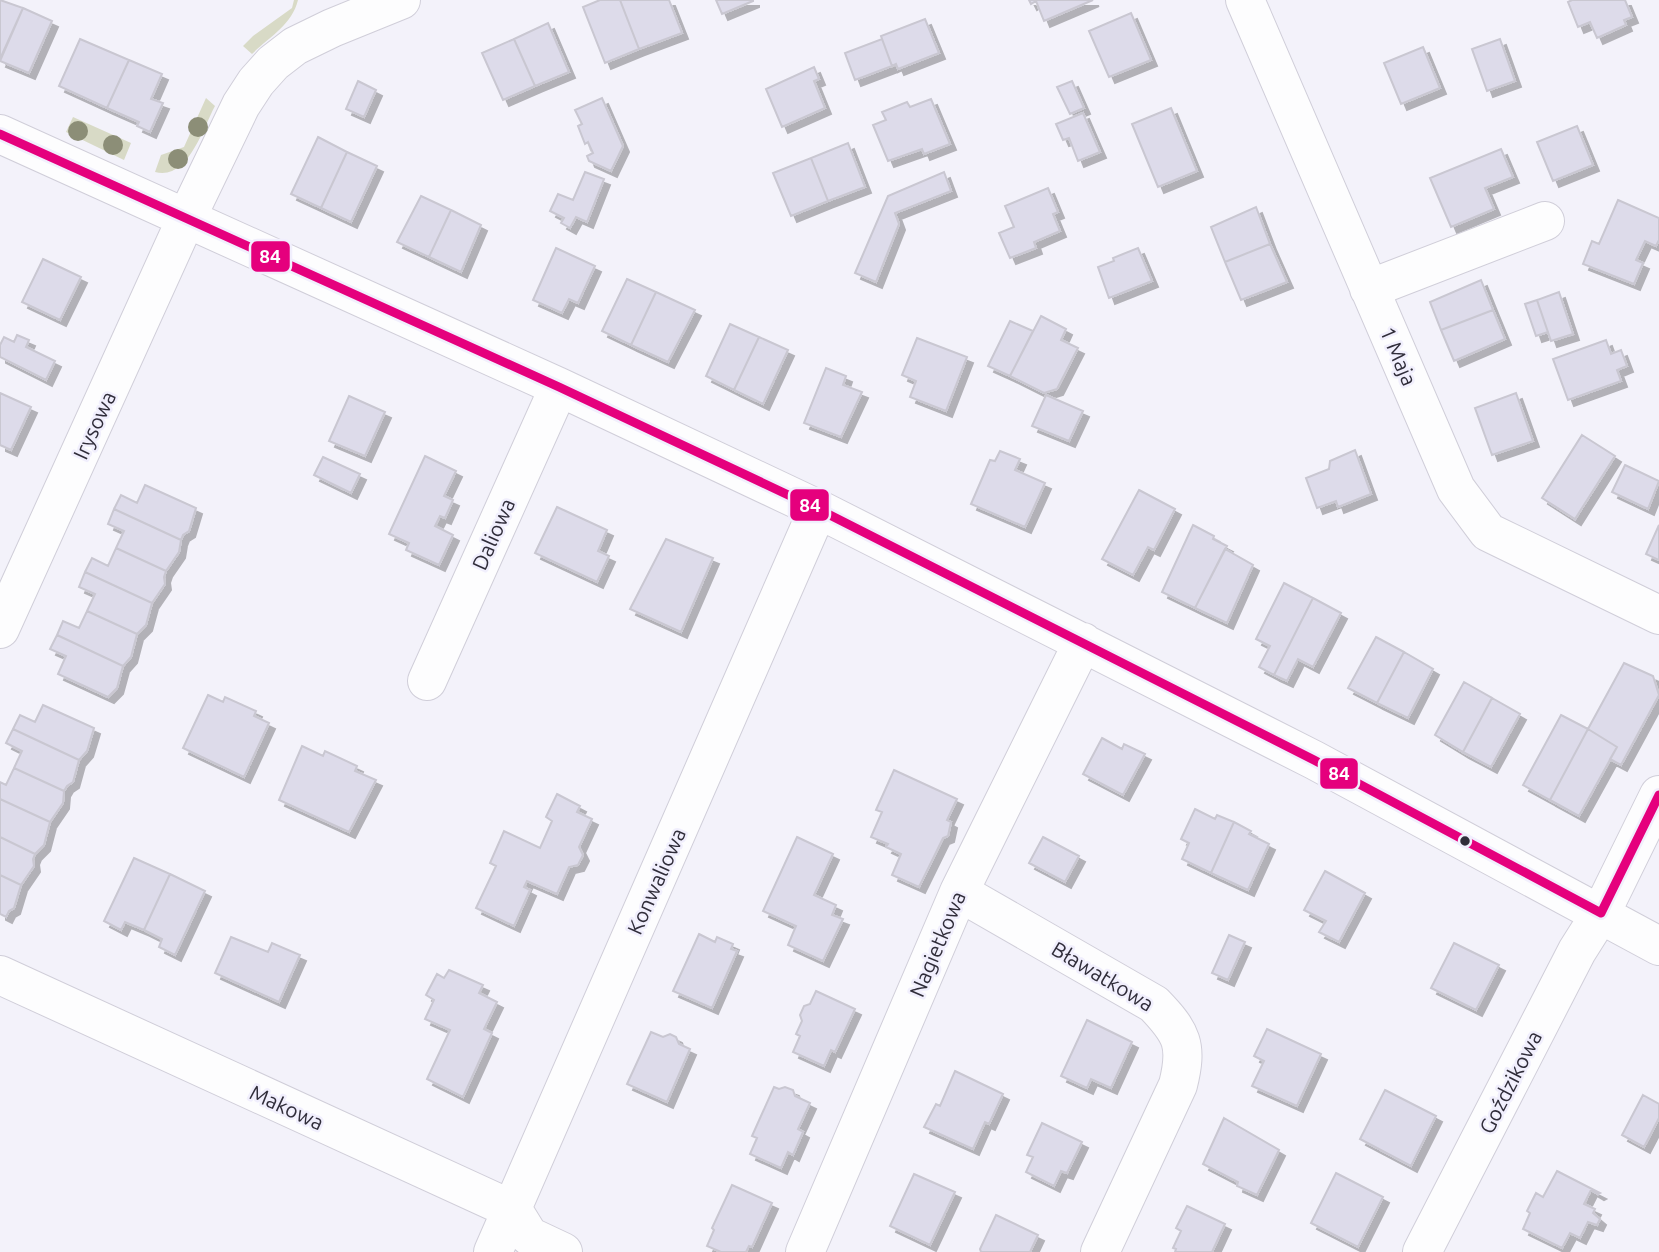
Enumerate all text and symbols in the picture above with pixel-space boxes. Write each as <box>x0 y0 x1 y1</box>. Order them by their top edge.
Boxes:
line badge: 84 <box>250 240 291 273</box>
text: 84 <box>259 245 281 267</box>
street label: 1 Maja <box>1376 323 1422 389</box>
street label: Irysowa <box>68 387 120 463</box>
line badge: 84 <box>789 488 830 522</box>
text: 84 <box>799 494 821 516</box>
street label: Daliowa <box>467 495 519 573</box>
line badge: 84 <box>1319 757 1359 790</box>
text: 84 <box>1328 762 1350 784</box>
street label: Konwaliowa <box>622 824 690 938</box>
unlabelled marker <box>1458 834 1472 848</box>
street label: Nagietkowa <box>904 888 970 1000</box>
street label: Bławatkowa <box>1048 936 1158 1016</box>
street label: Goździkowa <box>1474 1027 1546 1137</box>
street label: Makowa <box>246 1080 328 1134</box>

